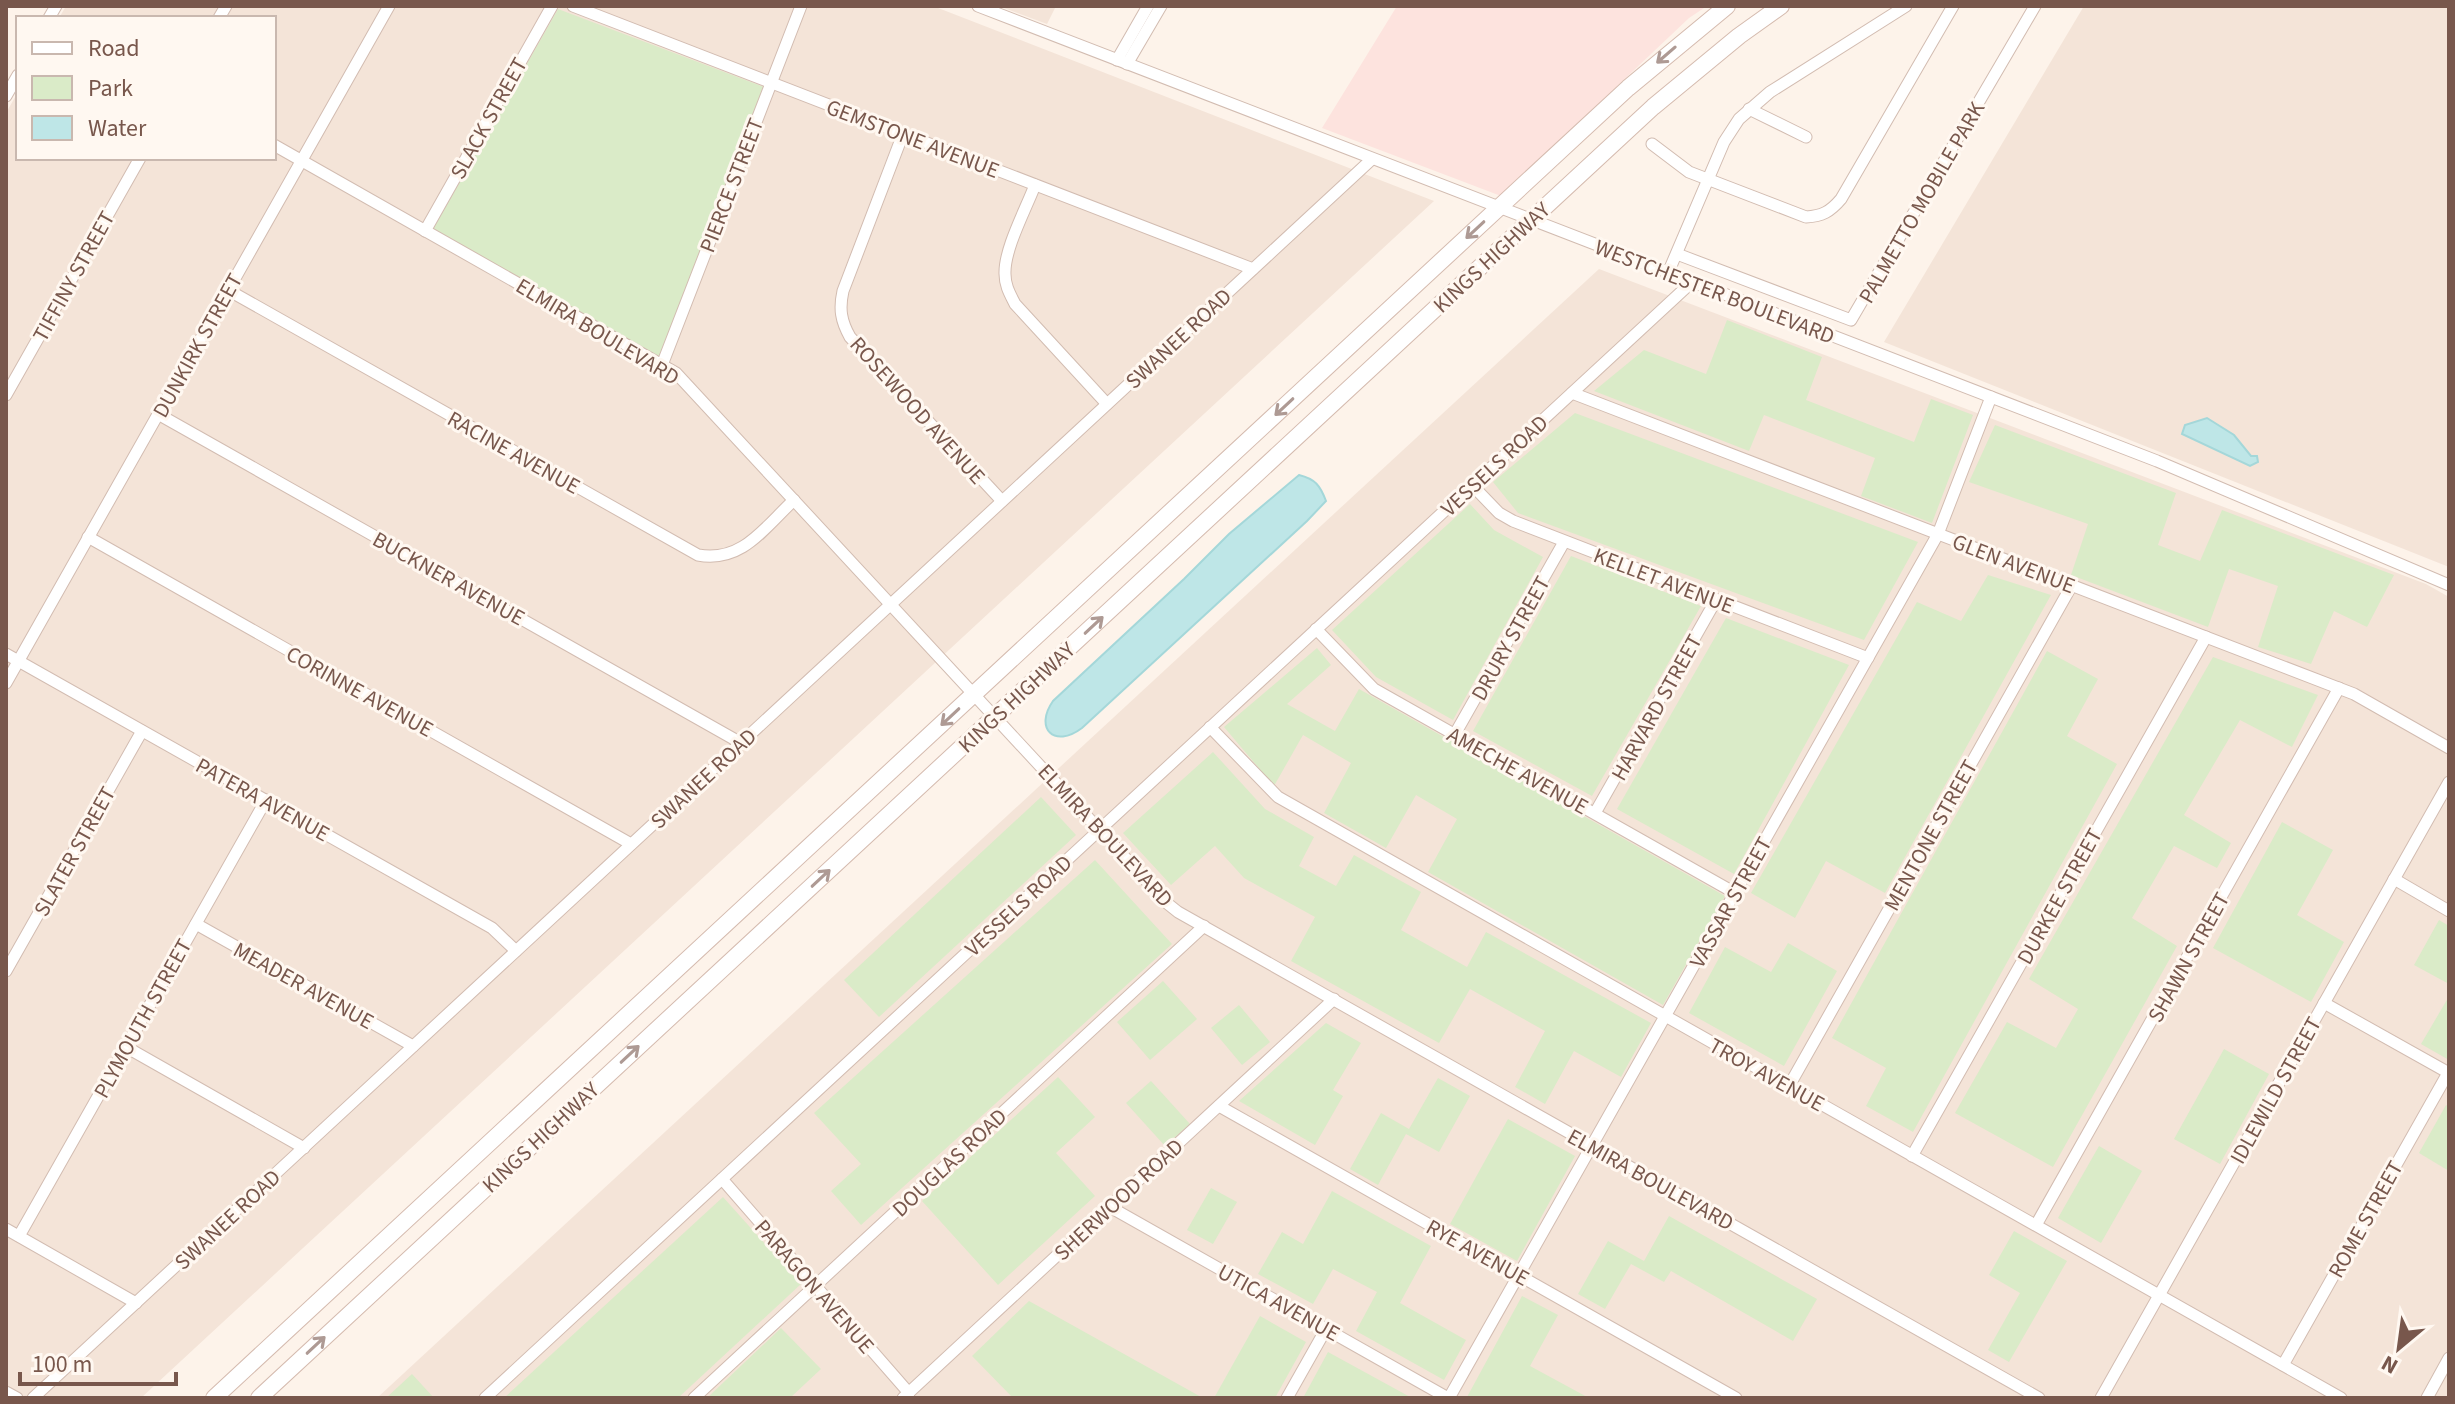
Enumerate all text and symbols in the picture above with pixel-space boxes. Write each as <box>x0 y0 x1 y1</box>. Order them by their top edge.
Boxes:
legend <box>16 16 276 160</box>
text: Road <box>88 31 140 66</box>
one-way arrow <box>1657 46 1677 64</box>
street label: SLACK STREET <box>442 52 536 185</box>
text: Park <box>88 71 133 106</box>
street label: GEMSTONE AVENUE <box>821 91 1004 187</box>
street label: PALMETTO MOBILE PARK <box>1851 95 1993 309</box>
text: Water <box>88 111 147 146</box>
street label: PIERCE STREET <box>692 113 772 257</box>
street label: KINGS HIGHWAY <box>1426 195 1558 321</box>
street label: TIFFINY STREET <box>25 205 123 348</box>
one-way arrow <box>1465 221 1485 240</box>
street label: WESTCHESTER BOULEVARD <box>1590 231 1839 352</box>
street label: DUNKIRK STREET <box>145 267 251 424</box>
street label: ELMIRA BOULEVARD <box>510 270 685 393</box>
street label: SWANEE ROAD <box>1118 281 1239 397</box>
street label: ROSEWOOD AVENUE <box>842 330 993 492</box>
one-way arrow <box>1274 398 1294 417</box>
street label: RACINE AVENUE <box>441 403 586 503</box>
street label: VESSELS ROAD <box>1434 407 1555 524</box>
street label: BUCKNER AVENUE <box>367 524 531 634</box>
street label: GLEN AVENUE <box>1948 526 2080 602</box>
street label: KELLET AVENUE <box>1589 539 1739 622</box>
street label: DRURY STREET <box>1463 570 1558 707</box>
one-way arrow <box>1084 615 1104 634</box>
street label: HARVARD STREET <box>1603 628 1710 787</box>
street label: KINGS HIGHWAY <box>951 635 1083 761</box>
street label: CORINNE AVENUE <box>280 638 439 746</box>
one-way arrow <box>940 707 960 725</box>
street label: AMECHE AVENUE <box>1441 719 1594 823</box>
street label: SWANEE ROAD <box>643 721 764 837</box>
street label: PATERA AVENUE <box>190 750 335 850</box>
street label: MENTONE STREET <box>1876 754 1986 917</box>
street label: ELMIRA BOULEVARD <box>1030 757 1180 915</box>
street label: SLATER STREET <box>26 781 124 922</box>
street label: DURKEE STREET <box>2009 822 2111 970</box>
street label: VASSAR STREET <box>1682 831 1780 974</box>
street label: VESSELS ROAD <box>958 847 1079 964</box>
one-way arrow <box>811 868 831 887</box>
street label: SHAWN STREET <box>2140 886 2238 1028</box>
street label: PLYMOUTH STREET <box>86 933 200 1104</box>
street label: MEADER AVENUE <box>227 934 380 1038</box>
street label: IDLEWILD STREET <box>2222 1011 2330 1170</box>
street label: TROY AVENUE <box>1703 1030 1830 1120</box>
one-way arrow <box>620 1046 640 1064</box>
street label: KINGS HIGHWAY <box>475 1075 607 1201</box>
street label: DOUGLAS ROAD <box>885 1101 1014 1225</box>
street label: ELMIRA BOULEVARD <box>1561 1121 1740 1239</box>
street label: SHERWOOD ROAD <box>1047 1131 1191 1268</box>
street label: ROME STREET <box>2320 1155 2411 1284</box>
street label: SWANEE ROAD <box>167 1162 288 1278</box>
street label: RYE AVENUE <box>1420 1211 1535 1294</box>
street label: PARAGON AVENUE <box>747 1212 882 1361</box>
street label: UTICA AVENUE <box>1212 1256 1345 1350</box>
north arrow <box>2359 1308 2439 1388</box>
scale bar <box>20 1336 176 1386</box>
one-way arrow <box>306 1336 326 1355</box>
text: 100 m <box>32 1347 92 1382</box>
text: N <box>2376 1347 2404 1382</box>

